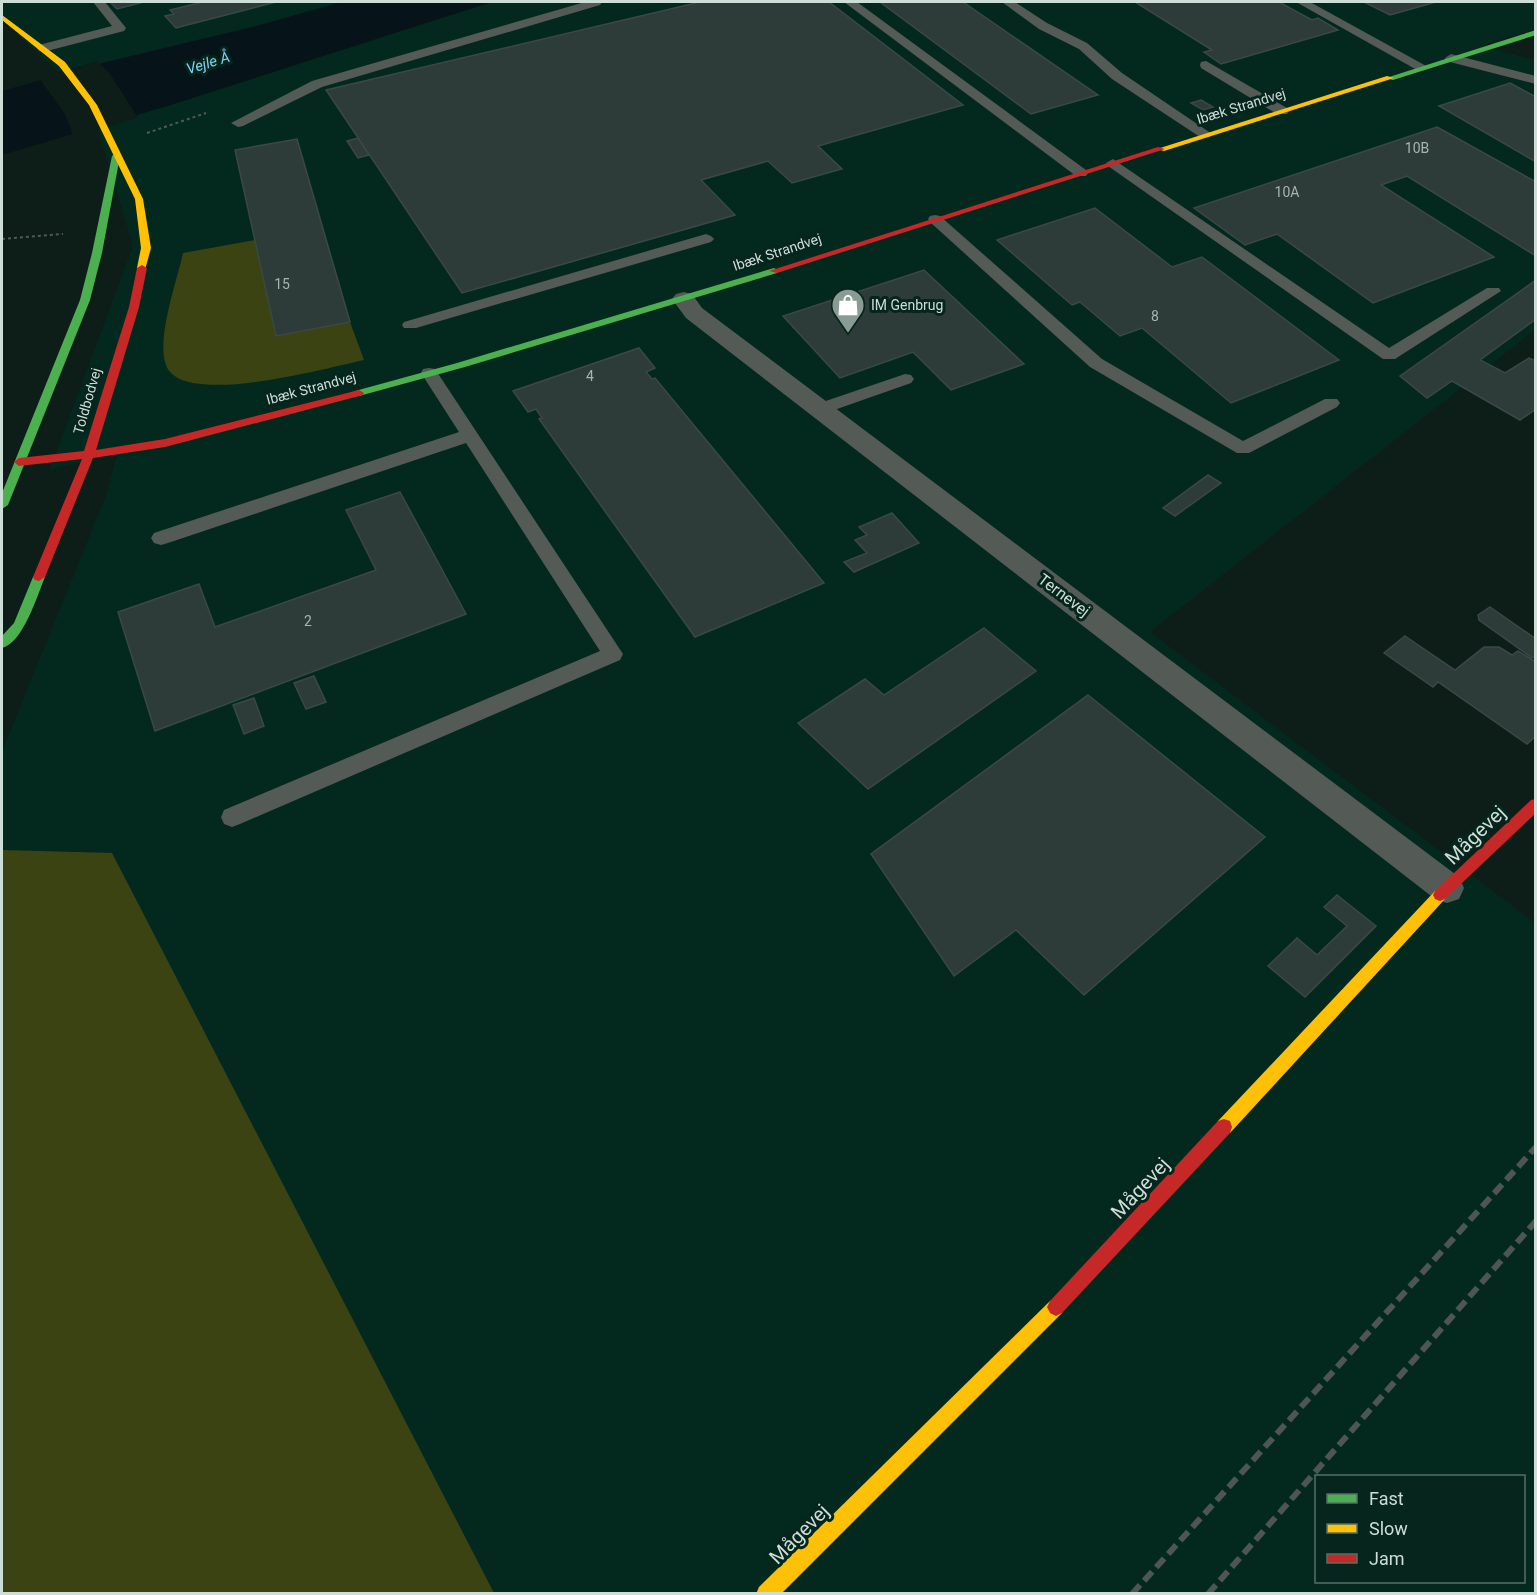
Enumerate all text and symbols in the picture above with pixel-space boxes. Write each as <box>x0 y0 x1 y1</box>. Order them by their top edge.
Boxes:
water label: Vejle Å <box>184 48 232 78</box>
street label: Ibæk Strandvej <box>1195 85 1287 127</box>
house number: 10B <box>1405 140 1429 156</box>
house number: 10A <box>1275 184 1299 200</box>
street label: Ibæk Strandvej <box>731 230 823 274</box>
house number: 15 <box>274 276 290 292</box>
shop icon: IM Genbrug <box>830 287 866 334</box>
place label: IM Genbrug <box>871 297 943 313</box>
house number: 8 <box>1151 308 1159 324</box>
street label: Toldbodvej <box>70 366 104 436</box>
street label: Ibæk Strandvej <box>264 368 358 408</box>
house number: 4 <box>586 368 594 384</box>
street label: Ternevej <box>1034 569 1094 621</box>
house number: 2 <box>304 613 312 629</box>
street label: Mågevej <box>1440 800 1510 870</box>
street label: Mågevej <box>1106 1152 1174 1224</box>
legend <box>1315 1475 1525 1583</box>
text: Fast <box>1369 1488 1404 1509</box>
street label: Mågevej <box>764 1499 834 1569</box>
text: Slow <box>1369 1518 1408 1539</box>
text: Jam <box>1369 1548 1405 1569</box>

